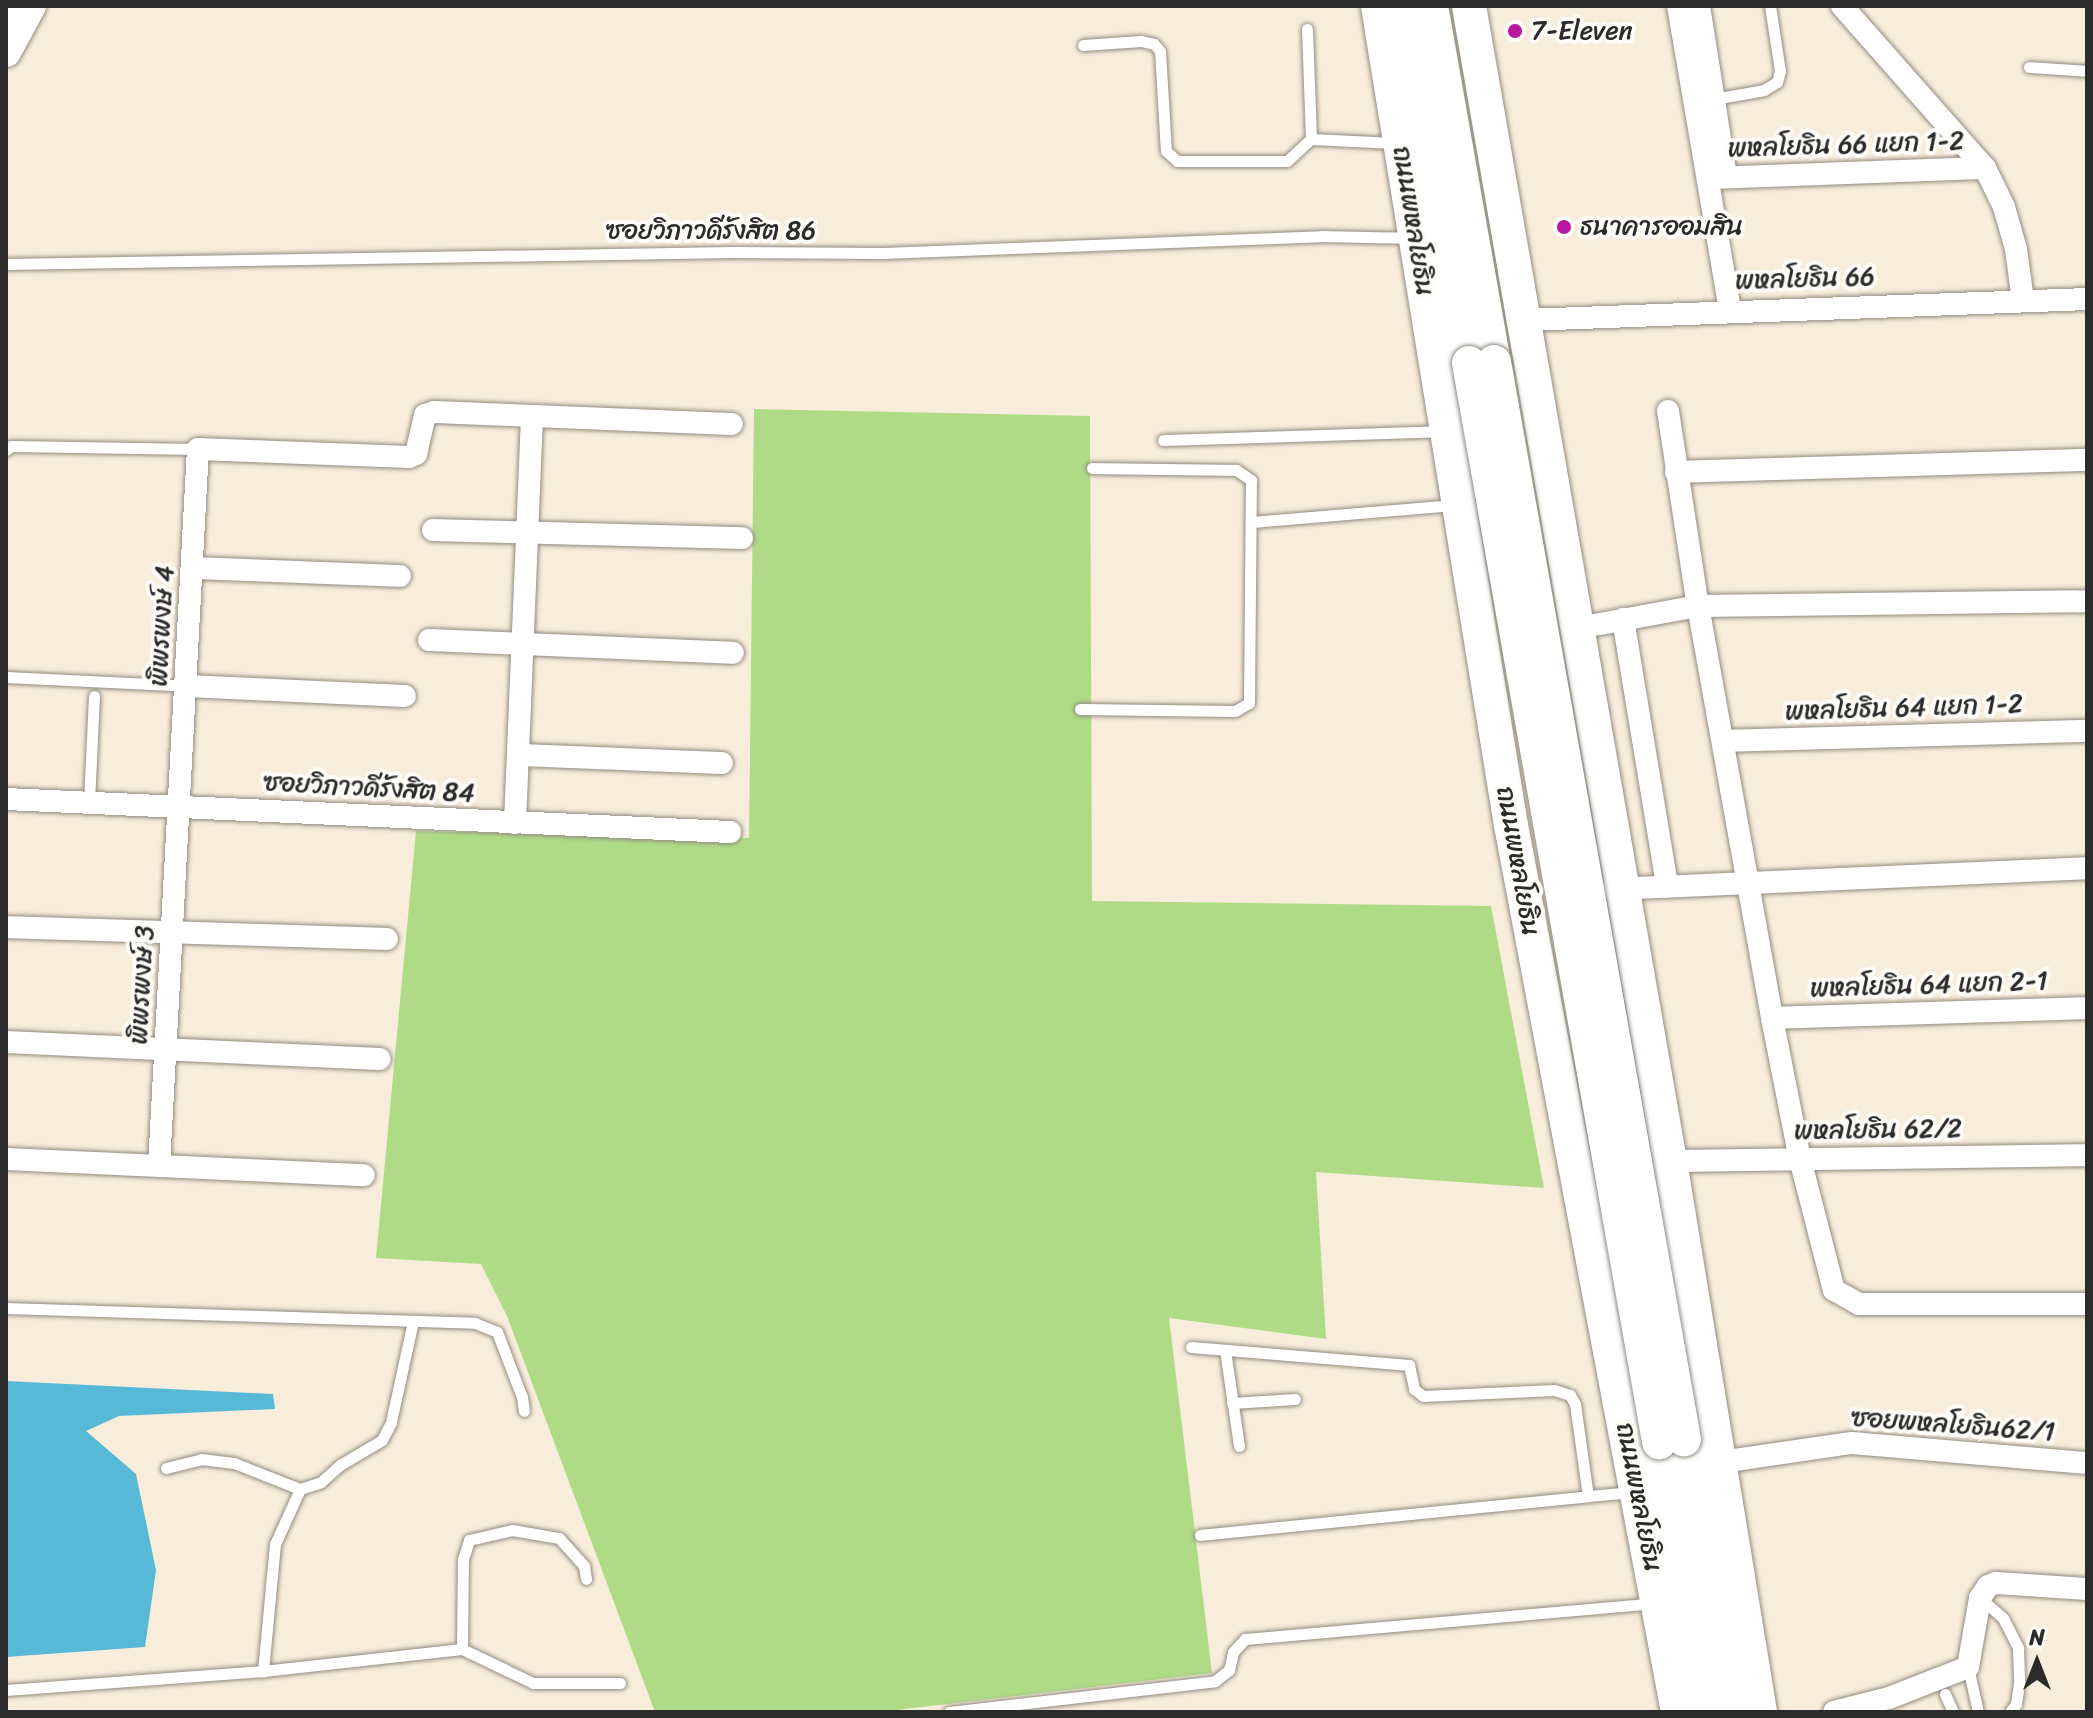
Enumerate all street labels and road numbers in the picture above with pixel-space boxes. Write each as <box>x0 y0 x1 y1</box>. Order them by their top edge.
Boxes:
street label: พหลโยธิน 66 แยก 1-2 <box>1727 125 1965 165</box>
street label: ถนนพหลโยธิน <box>1386 144 1440 298</box>
street label: ซอยวิภาวดีรังสิต 86 <box>606 215 816 247</box>
street label: พหลโยธิน 66 <box>1735 261 1875 297</box>
street label: พิพรพงษ์ 4 <box>143 565 181 687</box>
street label: พหลโยธิน 64 แยก 1-2 <box>1785 688 2023 728</box>
street label: ซอยวิภาวดีรังสิต 84 <box>263 767 475 809</box>
street label: ถนนพหลโยธิน <box>1489 784 1547 938</box>
street label: พิพรพงษ์ 3 <box>123 925 161 1045</box>
street label: พหลโยธิน 64 แยก 2-1 <box>1810 965 2048 1005</box>
street label: พหลโยธิน 62/2 <box>1794 1113 1962 1147</box>
street label: ซอยพหลโยธิน62/1 <box>1850 1402 2056 1448</box>
street label: ถนนพหลโยธิน <box>1609 1420 1669 1574</box>

